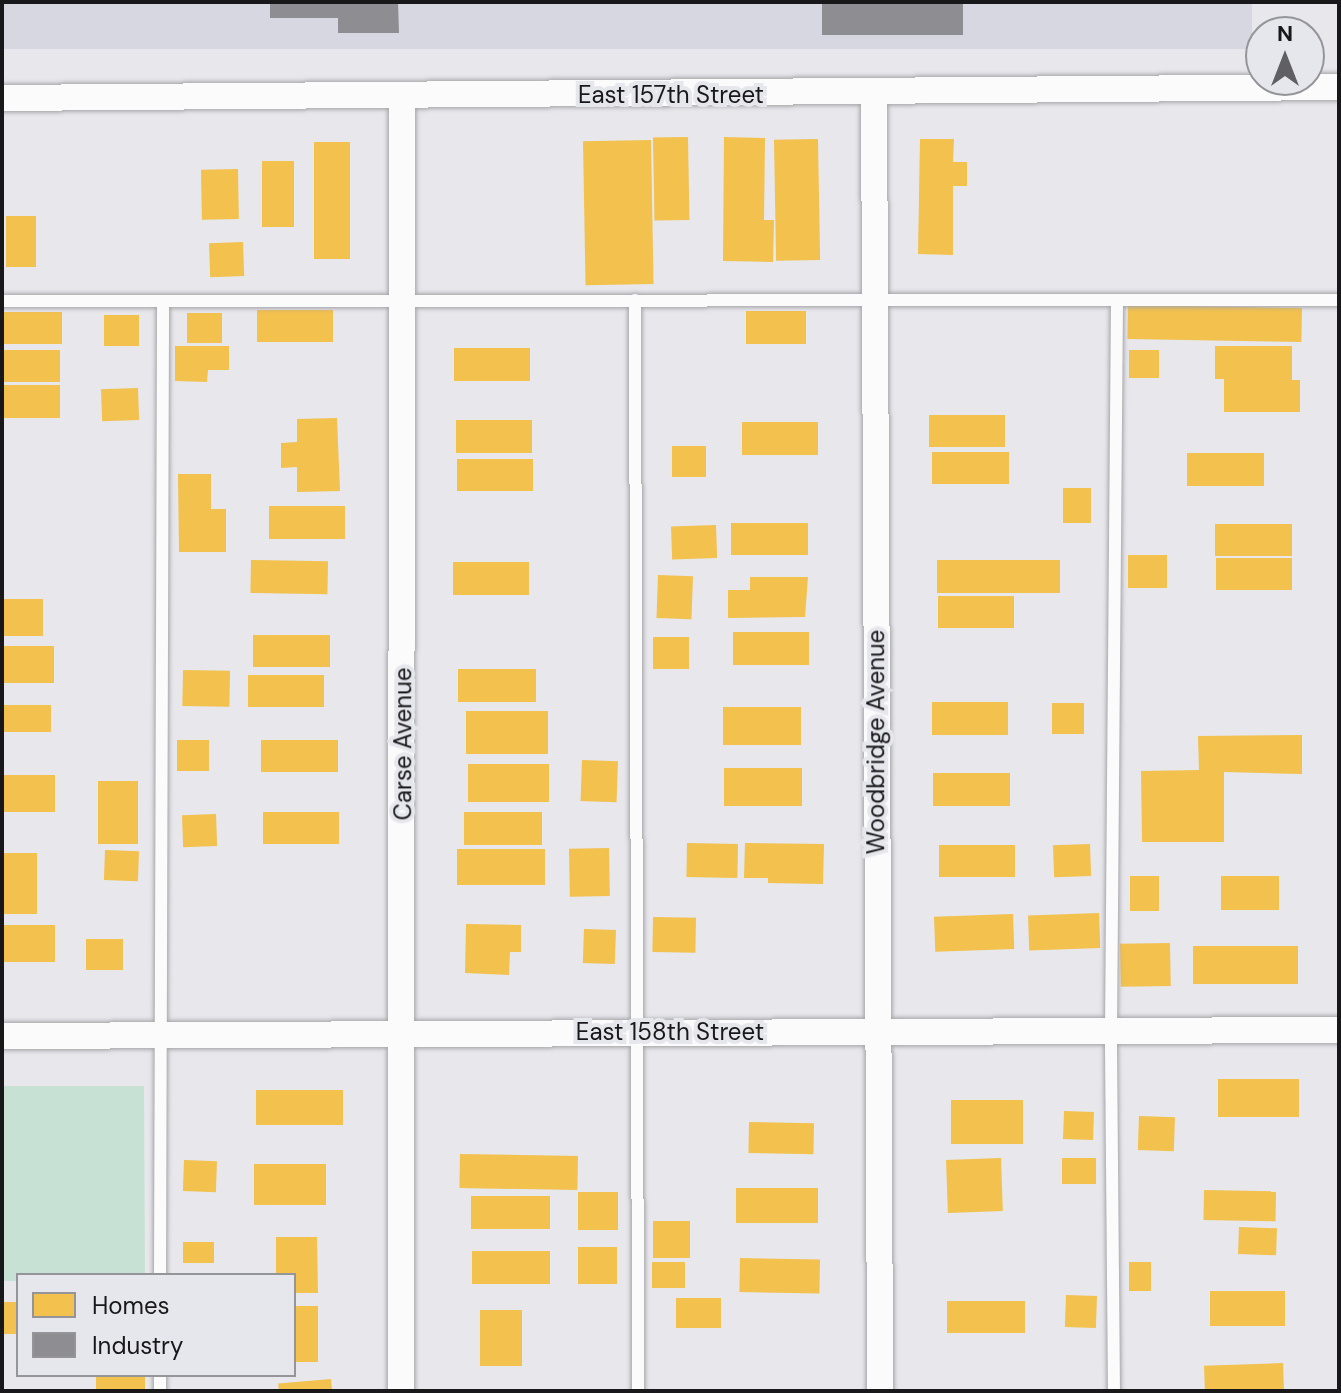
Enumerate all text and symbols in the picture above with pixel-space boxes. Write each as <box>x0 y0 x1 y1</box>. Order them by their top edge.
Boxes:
north arrow <box>1245 16 1325 96</box>
text: N <box>1277 19 1293 48</box>
street label: East 157th Street <box>578 81 764 109</box>
street label: Woodbridge Avenue <box>862 630 890 854</box>
street label: Carse Avenue <box>389 668 417 820</box>
street label: East 158th Street <box>576 1018 764 1046</box>
legend <box>16 1273 296 1377</box>
text: Homes <box>92 1290 170 1321</box>
text: Industry <box>92 1330 183 1361</box>

